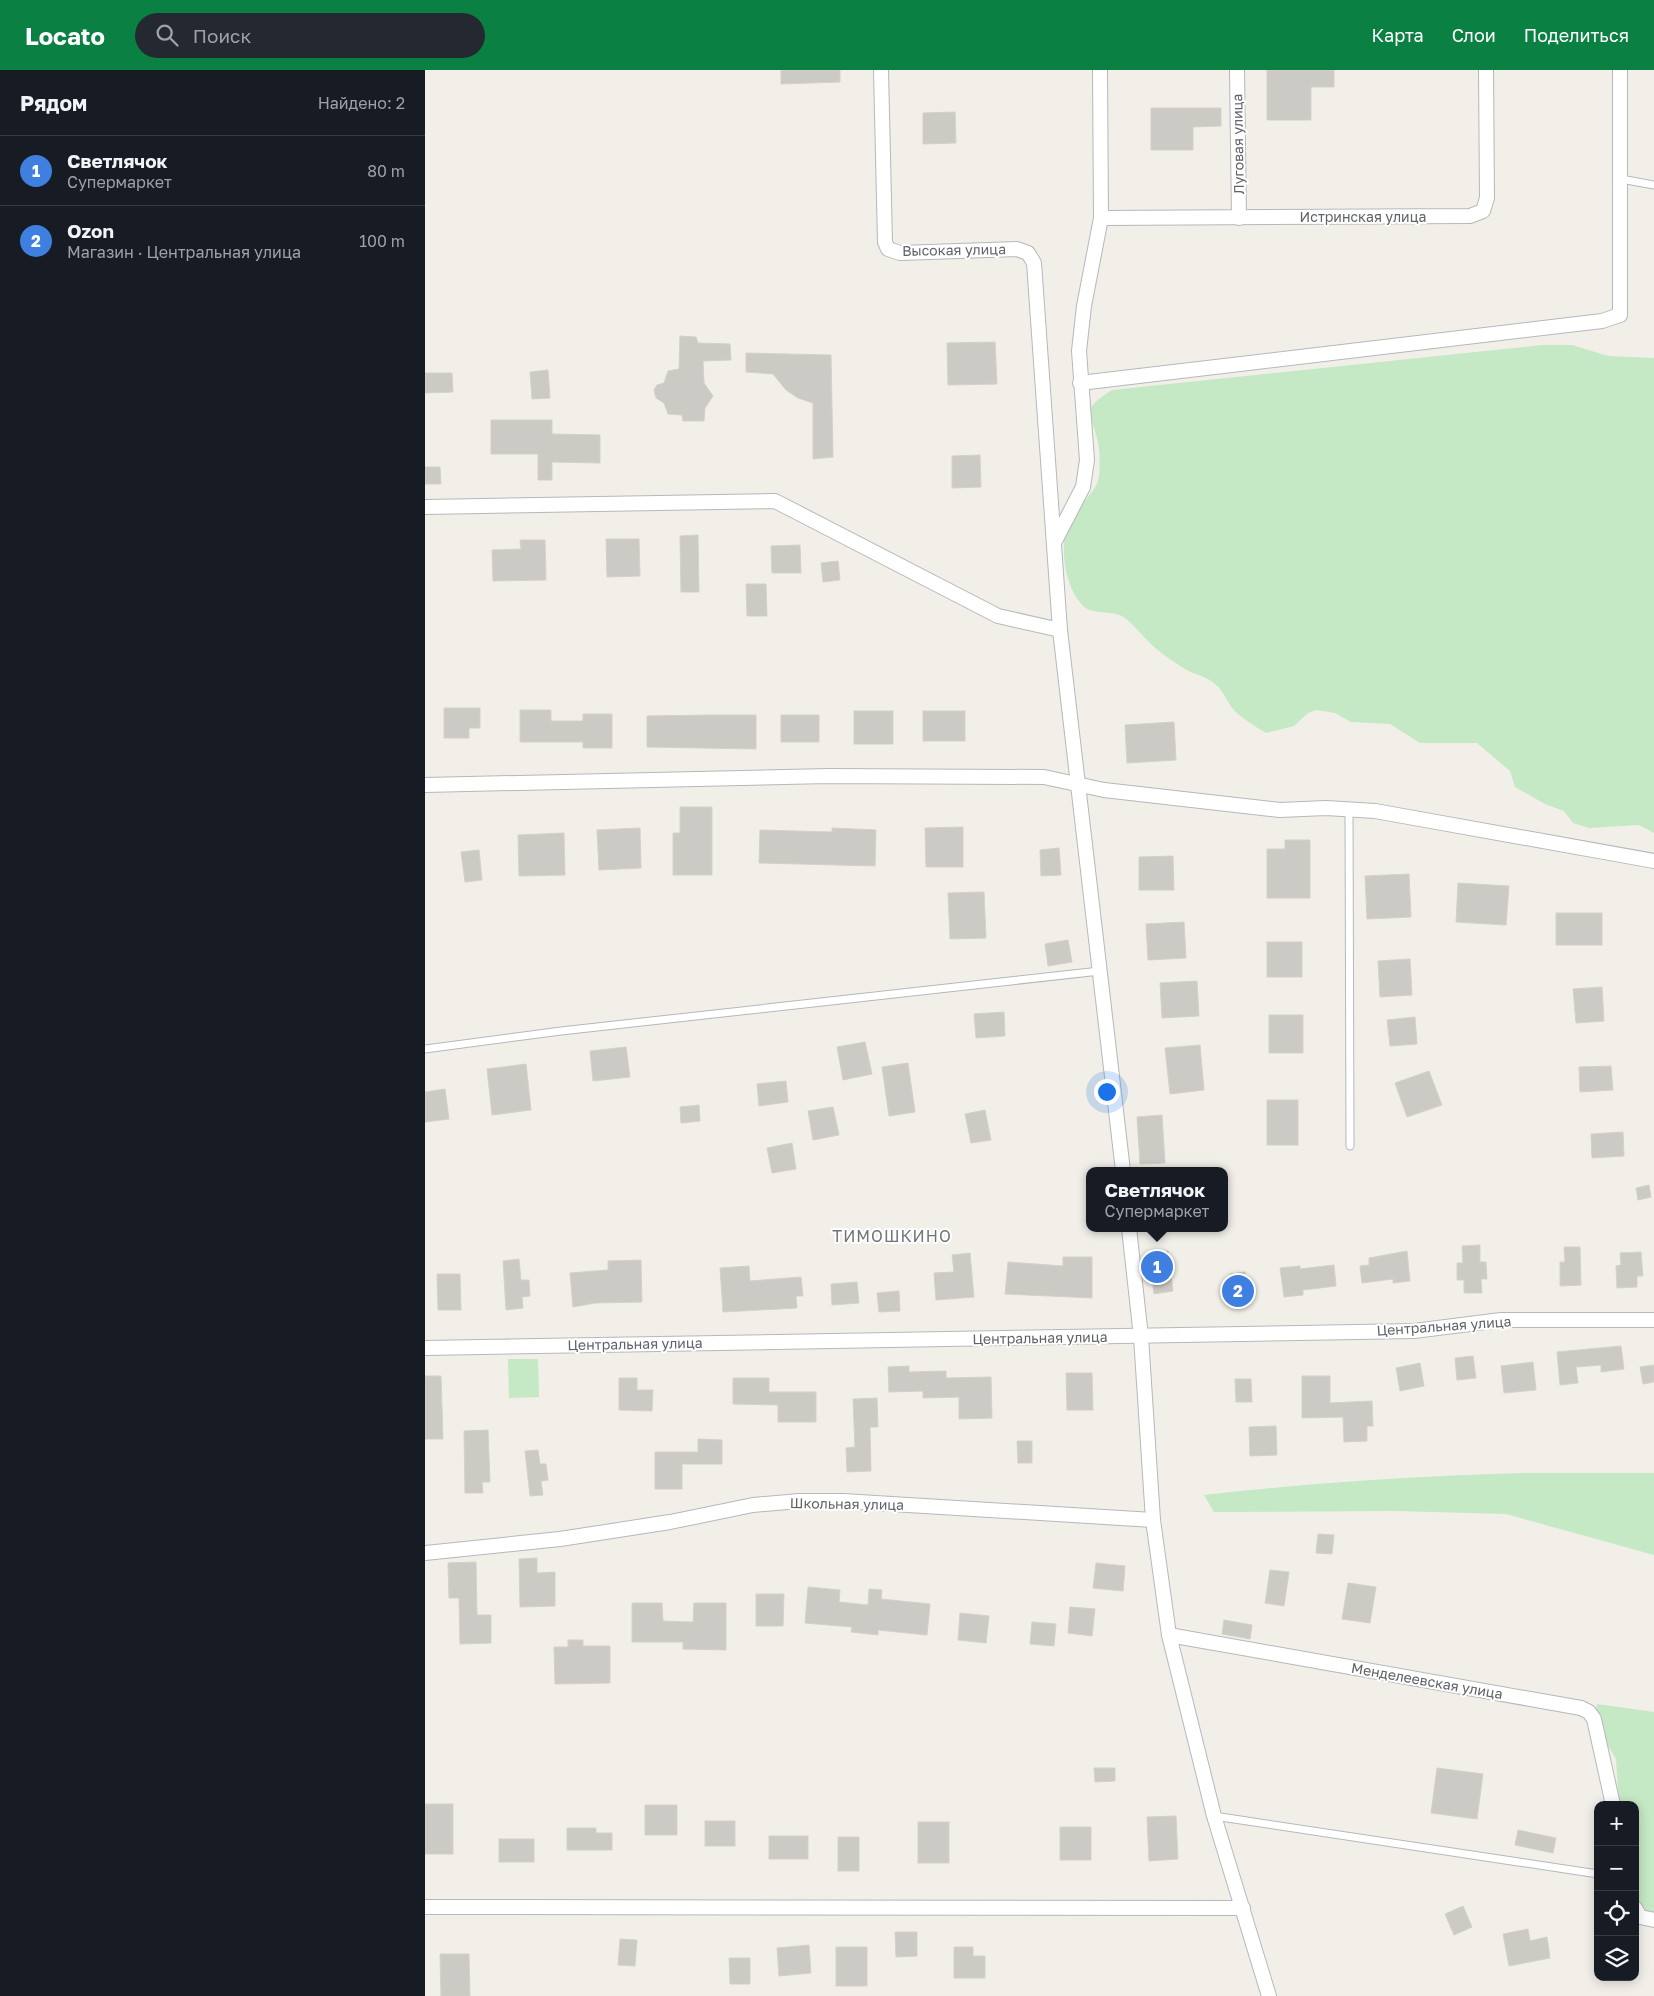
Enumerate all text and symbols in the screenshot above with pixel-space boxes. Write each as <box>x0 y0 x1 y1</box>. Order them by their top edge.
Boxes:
search box <box>135 13 485 58</box>
text: Locato <box>25 21 105 50</box>
icon: search <box>153 21 181 49</box>
text: Поиск <box>193 24 251 47</box>
text: Карта <box>1372 24 1424 46</box>
text: Слои <box>1452 24 1496 46</box>
text: Поделиться <box>1524 24 1629 46</box>
text: Рядом <box>20 90 87 116</box>
text: Найдено: 2 <box>318 93 405 113</box>
street label: Луговая улица <box>1228 93 1247 195</box>
text: Светлячок <box>67 149 168 172</box>
text: 1 <box>32 161 40 181</box>
text: 80 m <box>367 161 405 181</box>
text: Супермаркет <box>67 172 172 192</box>
street label: Истринская улица <box>1300 208 1426 225</box>
text: Ozon <box>67 219 114 242</box>
text: 2 <box>31 231 41 251</box>
text: 100 m <box>359 231 405 251</box>
street label: Высокая улица <box>902 240 1006 259</box>
text: Магазин · Центральная улица <box>67 242 301 262</box>
your location <box>1094 1079 1120 1105</box>
popup <box>1086 1167 1228 1232</box>
text: Светлячок <box>1105 1178 1205 1201</box>
text: Супермаркет <box>1105 1201 1209 1221</box>
district label: ТИМОШКИНО <box>832 1226 952 1246</box>
pin: 1 <box>1141 1248 1173 1286</box>
pin: 2 <box>1222 1272 1254 1310</box>
street label: Центральная улица <box>1376 1312 1512 1339</box>
street label: Центральная улица <box>972 1328 1108 1347</box>
street label: Центральная улица <box>567 1334 703 1353</box>
street label: Школьная улица <box>790 1494 904 1513</box>
street label: Менделеевская улица <box>1350 1659 1504 1702</box>
map controls <box>1594 1801 1639 1981</box>
button: + <box>1594 1801 1639 1846</box>
button: − <box>1594 1846 1639 1891</box>
button: locate <box>1594 1891 1639 1936</box>
button: layers <box>1594 1936 1639 1981</box>

